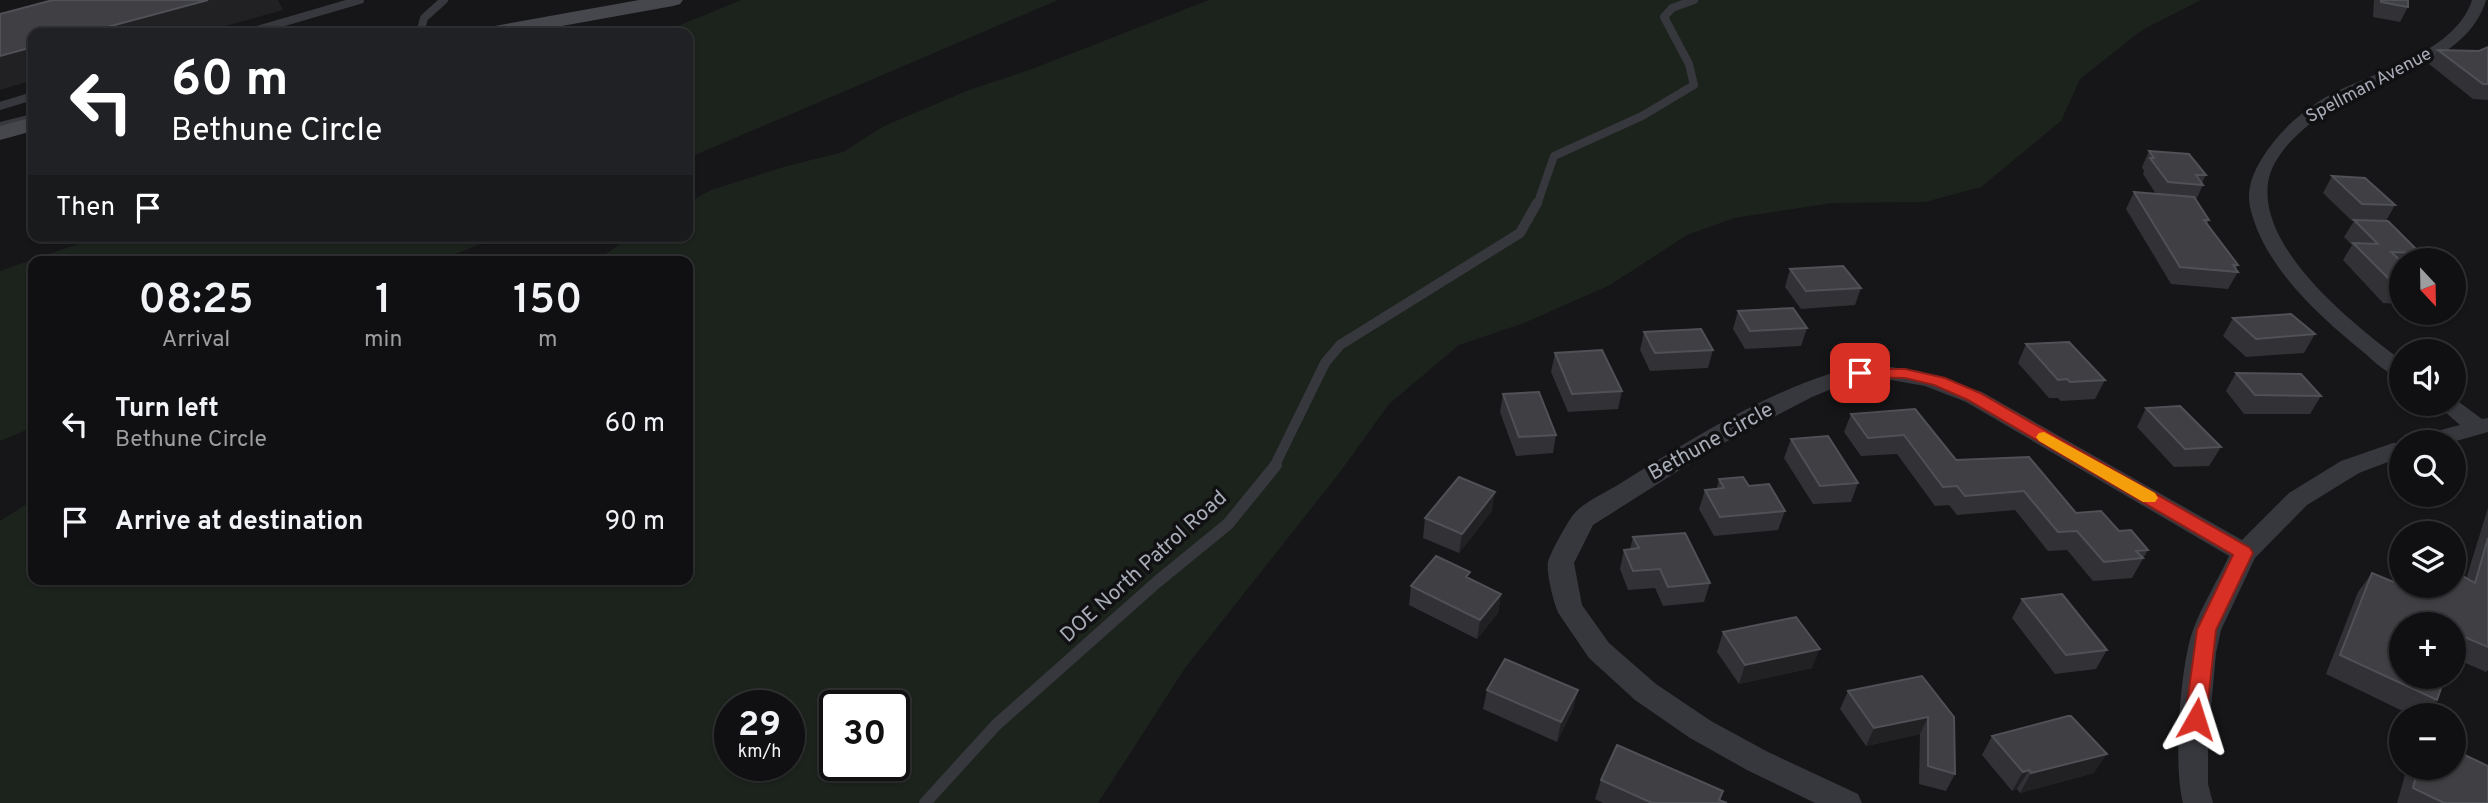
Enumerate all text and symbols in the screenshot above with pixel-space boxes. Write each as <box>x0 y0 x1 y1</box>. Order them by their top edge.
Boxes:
street label: Spellman Avenue <box>2302 43 2436 129</box>
text: 60 m <box>171 51 289 113</box>
icon: left <box>56 56 147 147</box>
text: Bethune Circle <box>171 112 382 152</box>
icon: arrive <box>129 189 167 227</box>
text: Then <box>56 192 115 225</box>
north arrow <box>2389 248 2466 326</box>
map controls <box>2389 248 2466 780</box>
text: 08:25 <box>139 275 254 328</box>
text: 1 <box>375 275 391 328</box>
text: 150 <box>513 275 582 328</box>
text: Arrival <box>162 326 230 355</box>
text: min <box>364 326 402 355</box>
text: m <box>538 326 557 355</box>
button: sound <box>2389 339 2466 416</box>
pin <box>1830 343 1890 403</box>
icon: arrive <box>1841 354 1879 392</box>
text: Turn left <box>115 393 219 426</box>
street label: Bethune Circle <box>1644 397 1778 487</box>
icon: left <box>56 405 94 443</box>
text: 60 m <box>605 408 665 441</box>
text: Bethune Circle <box>115 426 267 455</box>
button: search <box>2389 430 2466 507</box>
street label: DOE North Patrol Road <box>1055 485 1233 649</box>
icon: arrive <box>56 503 94 541</box>
text: Arrive at destination <box>115 506 363 539</box>
text: 90 m <box>605 506 665 539</box>
button: layers <box>2389 521 2466 598</box>
button: + <box>2389 612 2466 689</box>
position arrow <box>2159 682 2233 756</box>
speed limit sign: 30 <box>819 690 910 781</box>
button: − <box>2389 703 2466 780</box>
text: 29 <box>738 704 781 748</box>
text: km/h <box>738 741 781 764</box>

